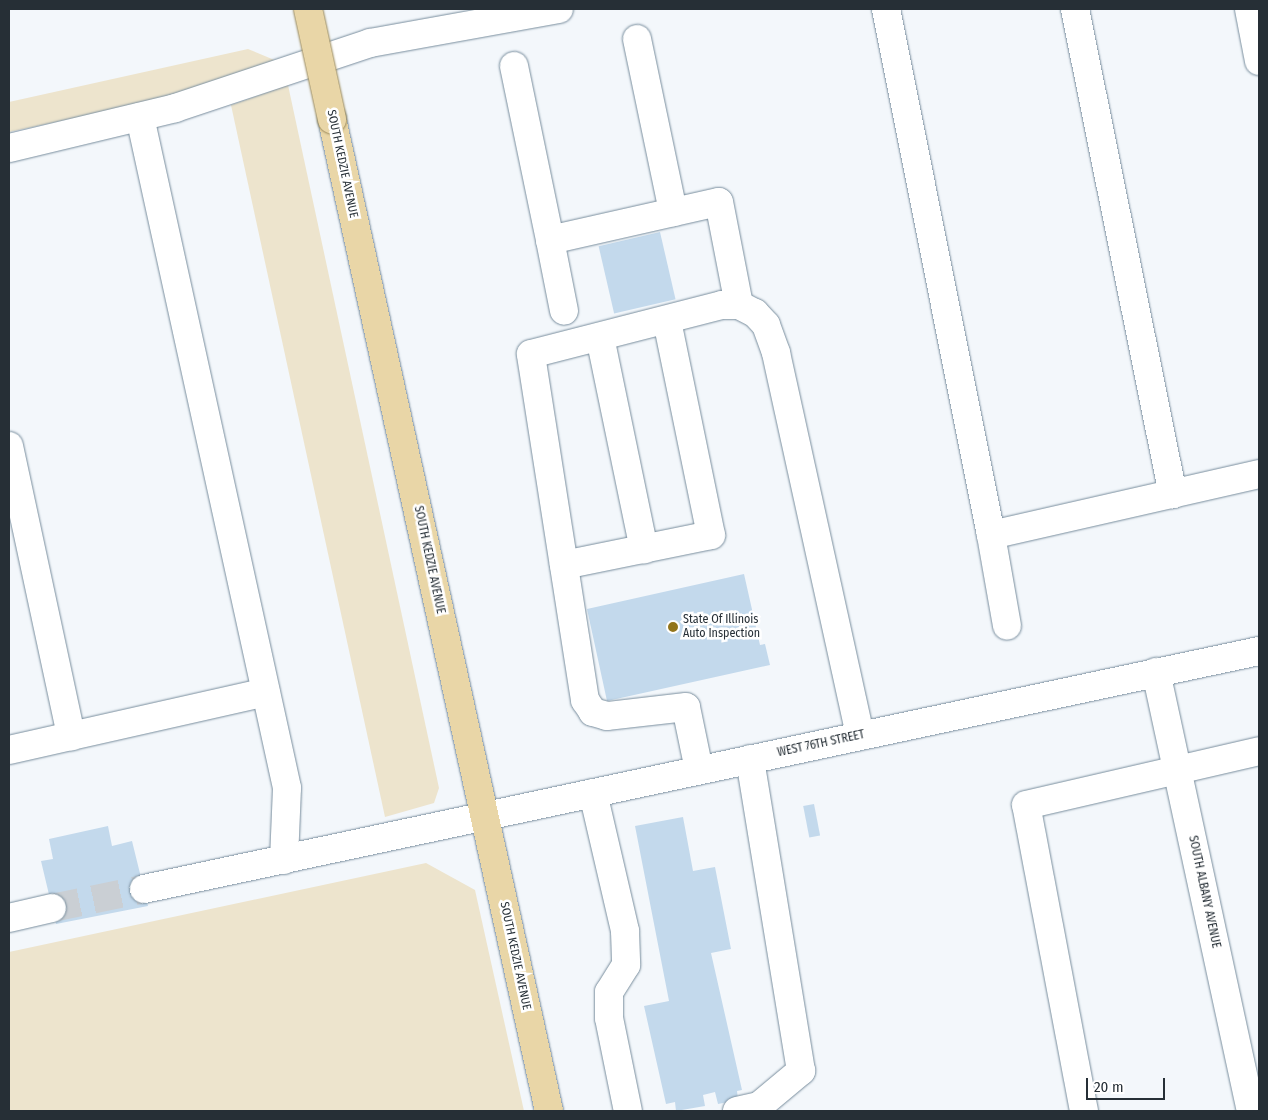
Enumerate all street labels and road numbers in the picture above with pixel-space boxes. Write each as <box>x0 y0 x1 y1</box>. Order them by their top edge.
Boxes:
street label: SOUTH KEDZIE AVENUE <box>324 109 360 219</box>
street label: SOUTH KEDZIE AVENUE <box>411 505 447 615</box>
street label: WEST 76TH STREET <box>776 728 866 760</box>
street label: SOUTH ALBANY AVENUE <box>1185 834 1223 950</box>
street label: SOUTH KEDZIE AVENUE <box>497 901 533 1011</box>

